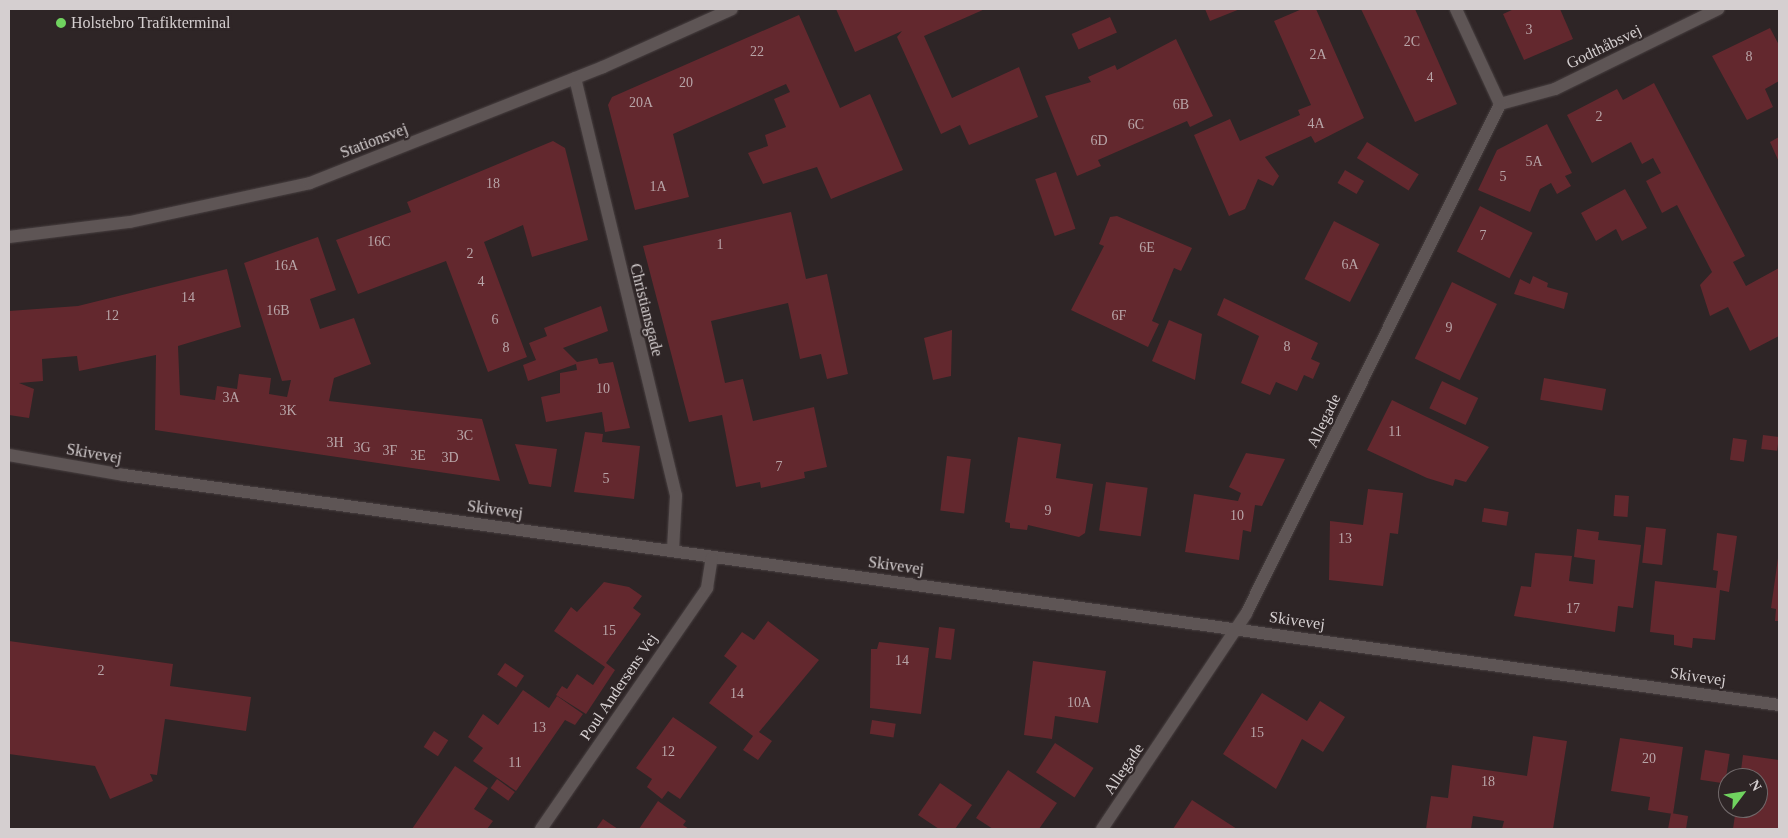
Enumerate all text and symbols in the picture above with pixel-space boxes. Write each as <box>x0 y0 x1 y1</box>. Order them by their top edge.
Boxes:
place label: Holstebro Trafikterminal <box>71 13 231 33</box>
marker: Holstebro Trafikterminal <box>55 17 67 29</box>
street label: Godthåbsvej <box>1563 21 1645 73</box>
house number: 3 <box>1526 22 1532 38</box>
house number: 2C <box>1404 34 1420 50</box>
house number: 22 <box>750 44 764 60</box>
house number: 2A <box>1309 47 1327 63</box>
house number: 8 <box>1746 49 1752 65</box>
house number: 4 <box>1426 70 1434 86</box>
house number: 20 <box>679 75 693 91</box>
house number: 20A <box>629 95 653 111</box>
house number: 6B <box>1173 97 1189 113</box>
house number: 2 <box>1596 109 1602 125</box>
house number: 4A <box>1307 116 1325 132</box>
house number: 6C <box>1128 117 1144 133</box>
street label: Stationsvej <box>337 119 411 163</box>
house number: 6D <box>1090 133 1108 149</box>
house number: 5A <box>1525 154 1543 170</box>
house number: 5 <box>1500 169 1506 185</box>
house number: 18 <box>486 176 500 192</box>
house number: 1A <box>649 179 667 195</box>
house number: 7 <box>1480 228 1486 244</box>
house number: 16C <box>367 234 391 250</box>
house number: 1 <box>716 237 724 253</box>
house number: 6E <box>1139 240 1155 256</box>
house number: 2 <box>466 246 474 262</box>
house number: 6A <box>1341 257 1359 273</box>
house number: 16A <box>274 258 298 274</box>
street label: Christiansgade <box>625 262 667 358</box>
house number: 4 <box>478 274 484 290</box>
house number: 14 <box>181 290 195 306</box>
house number: 16B <box>266 303 290 319</box>
house number: 12 <box>105 308 119 324</box>
house number: 6F <box>1112 308 1126 324</box>
house number: 6 <box>492 312 498 328</box>
house number: 9 <box>1446 320 1452 336</box>
house number: 8 <box>1284 339 1290 355</box>
house number: 8 <box>502 340 510 356</box>
house number: 10 <box>596 381 610 397</box>
house number: 3A <box>222 390 240 406</box>
street label: Allegade <box>1303 391 1345 451</box>
house number: 3K <box>279 403 297 419</box>
house number: 11 <box>1388 424 1402 440</box>
house number: 3C <box>457 428 473 444</box>
house number: 3H <box>326 435 344 451</box>
street label: Skivevej <box>65 440 123 468</box>
house number: 3G <box>353 440 371 456</box>
house number: 3F <box>383 443 397 459</box>
house number: 3E <box>410 448 426 464</box>
house number: 3D <box>441 450 459 466</box>
house number: 7 <box>776 459 782 475</box>
house number: 5 <box>602 471 610 487</box>
street label: Skivevej <box>466 497 524 523</box>
house number: 9 <box>1044 503 1052 519</box>
house number: 10 <box>1230 508 1244 524</box>
house number: 13 <box>1338 531 1352 547</box>
street label: Skivevej <box>867 553 925 579</box>
house number: 17 <box>1566 601 1580 617</box>
street label: Skivevej <box>1268 608 1326 634</box>
house number: 15 <box>602 623 616 639</box>
street label: Poul Andersens Vej <box>576 629 662 745</box>
house number: 14 <box>895 653 909 669</box>
house number: 2 <box>98 663 104 679</box>
street label: Skivevej <box>1669 664 1727 690</box>
house number: 14 <box>730 686 744 702</box>
house number: 10A <box>1067 695 1091 711</box>
house number: 13 <box>532 720 546 736</box>
house number: 15 <box>1250 725 1264 741</box>
street label: Allegade <box>1100 740 1148 798</box>
house number: 12 <box>661 744 675 760</box>
house number: 20 <box>1642 751 1656 767</box>
house number: 11 <box>508 755 522 771</box>
north arrow <box>1718 768 1768 818</box>
house number: 18 <box>1481 774 1495 790</box>
text: N <box>1746 777 1764 794</box>

